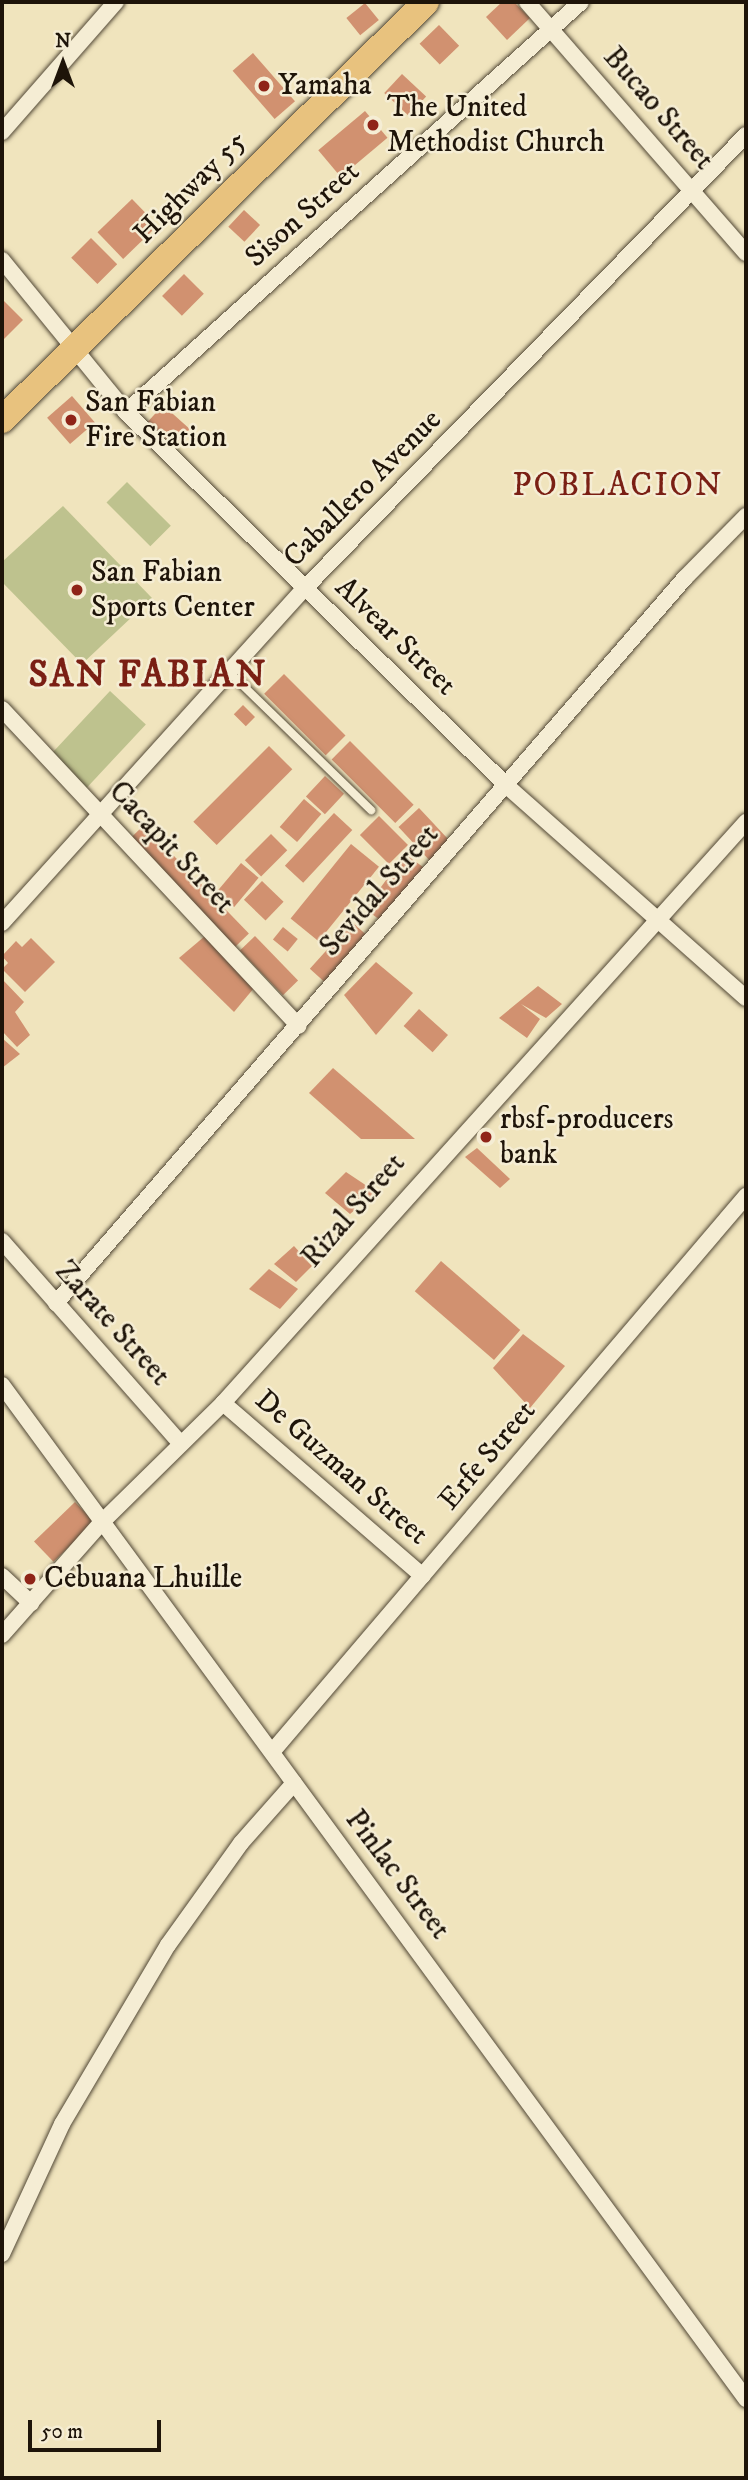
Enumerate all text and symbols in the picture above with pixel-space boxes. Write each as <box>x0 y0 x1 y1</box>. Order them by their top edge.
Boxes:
north arrow <box>28 28 98 98</box>
text: N <box>55 30 71 53</box>
street label: Bucao Street <box>595 40 721 178</box>
place label: Yamaha <box>278 68 372 104</box>
marker: Yamaha <box>256 78 272 94</box>
place label: The United Methodist Church <box>387 90 605 160</box>
marker: The United Methodist Church <box>365 117 381 133</box>
street label: Highway 55 <box>127 124 255 252</box>
street label: Sison Street <box>239 154 367 276</box>
place label: San Fabian Fire Station <box>85 385 227 456</box>
street label: Caballero Avenue <box>277 403 449 575</box>
marker: San Fabian Fire Station <box>63 412 79 428</box>
district label: POBLACION <box>513 466 723 506</box>
place label: San Fabian Sports Center <box>91 555 255 626</box>
street label: Alvear Street <box>327 570 463 704</box>
marker: San Fabian Sports Center <box>69 582 85 598</box>
district label: SAN FABIAN <box>30 654 266 698</box>
street label: Cacapit Street <box>101 774 241 922</box>
street label: Sevidal Street <box>313 818 447 964</box>
place label: rbsf-producers bank <box>500 1102 674 1172</box>
marker: rbsf-producers bank <box>478 1129 494 1145</box>
street label: Rizal Street <box>295 1146 413 1276</box>
street label: Zarate Street <box>47 1254 177 1394</box>
street label: De Guzman Street <box>247 1383 435 1553</box>
street label: Erfe Street <box>432 1394 544 1518</box>
place label: Cebuana Lhuille <box>44 1561 242 1597</box>
marker: Cebuana Lhuille <box>22 1571 38 1587</box>
street label: Pinlac Street <box>337 1803 457 1947</box>
scale bar <box>32 2406 164 2450</box>
text: 50 m <box>41 2419 83 2445</box>

